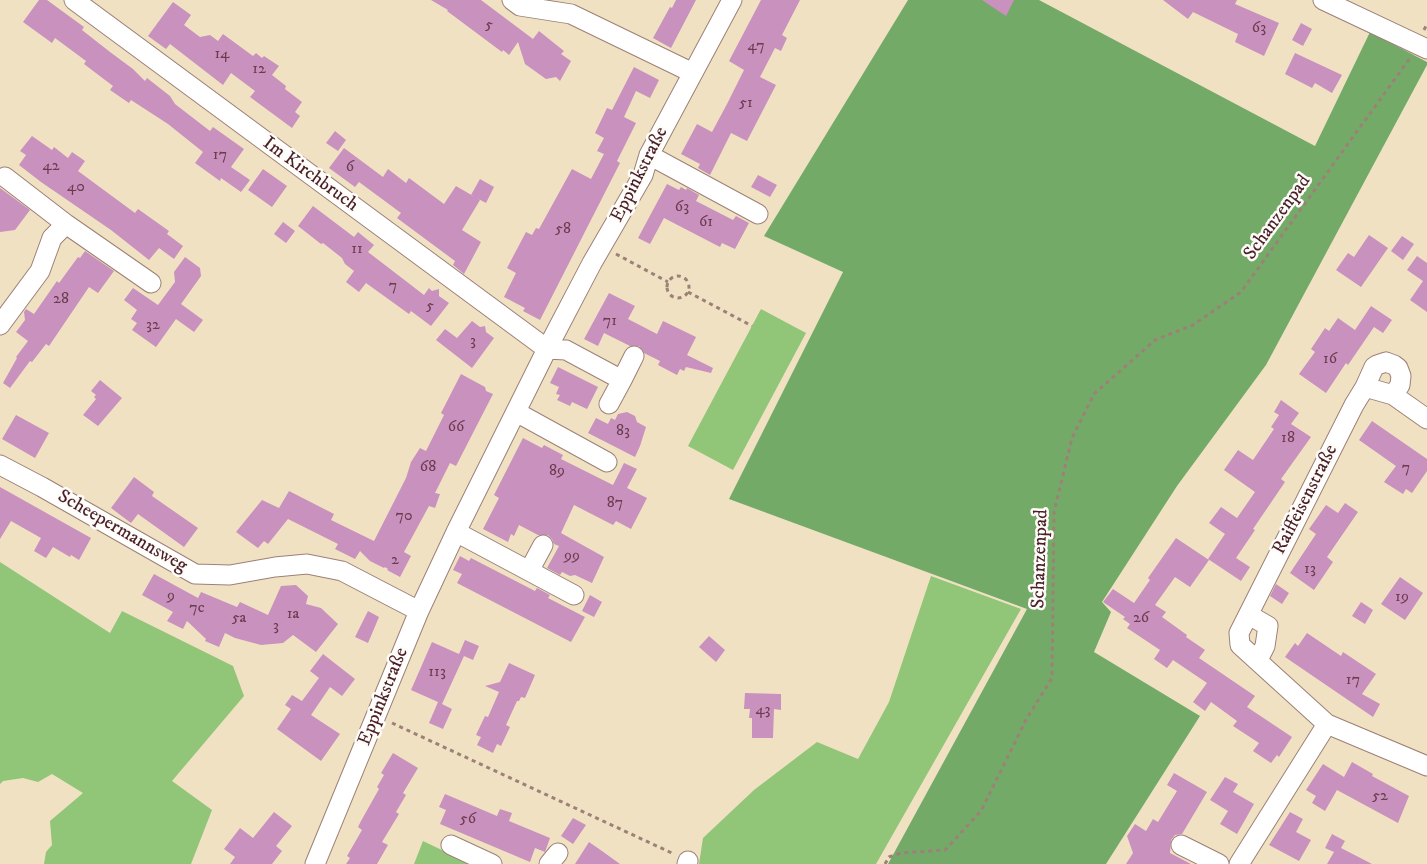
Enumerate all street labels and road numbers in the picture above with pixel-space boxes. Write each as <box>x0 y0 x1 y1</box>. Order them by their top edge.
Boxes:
street label: Eppinkstraße <box>606 124 674 226</box>
street label: Im Kirchbruch <box>258 133 362 217</box>
street label: Schanzenpad <box>1240 171 1316 265</box>
street label: Raiffeisenstraße <box>1269 441 1343 559</box>
street label: Scheepermannsweg <box>53 486 191 578</box>
street label: Schanzenpad <box>1028 509 1054 609</box>
street label: Eppinkstraße <box>354 645 414 749</box>

